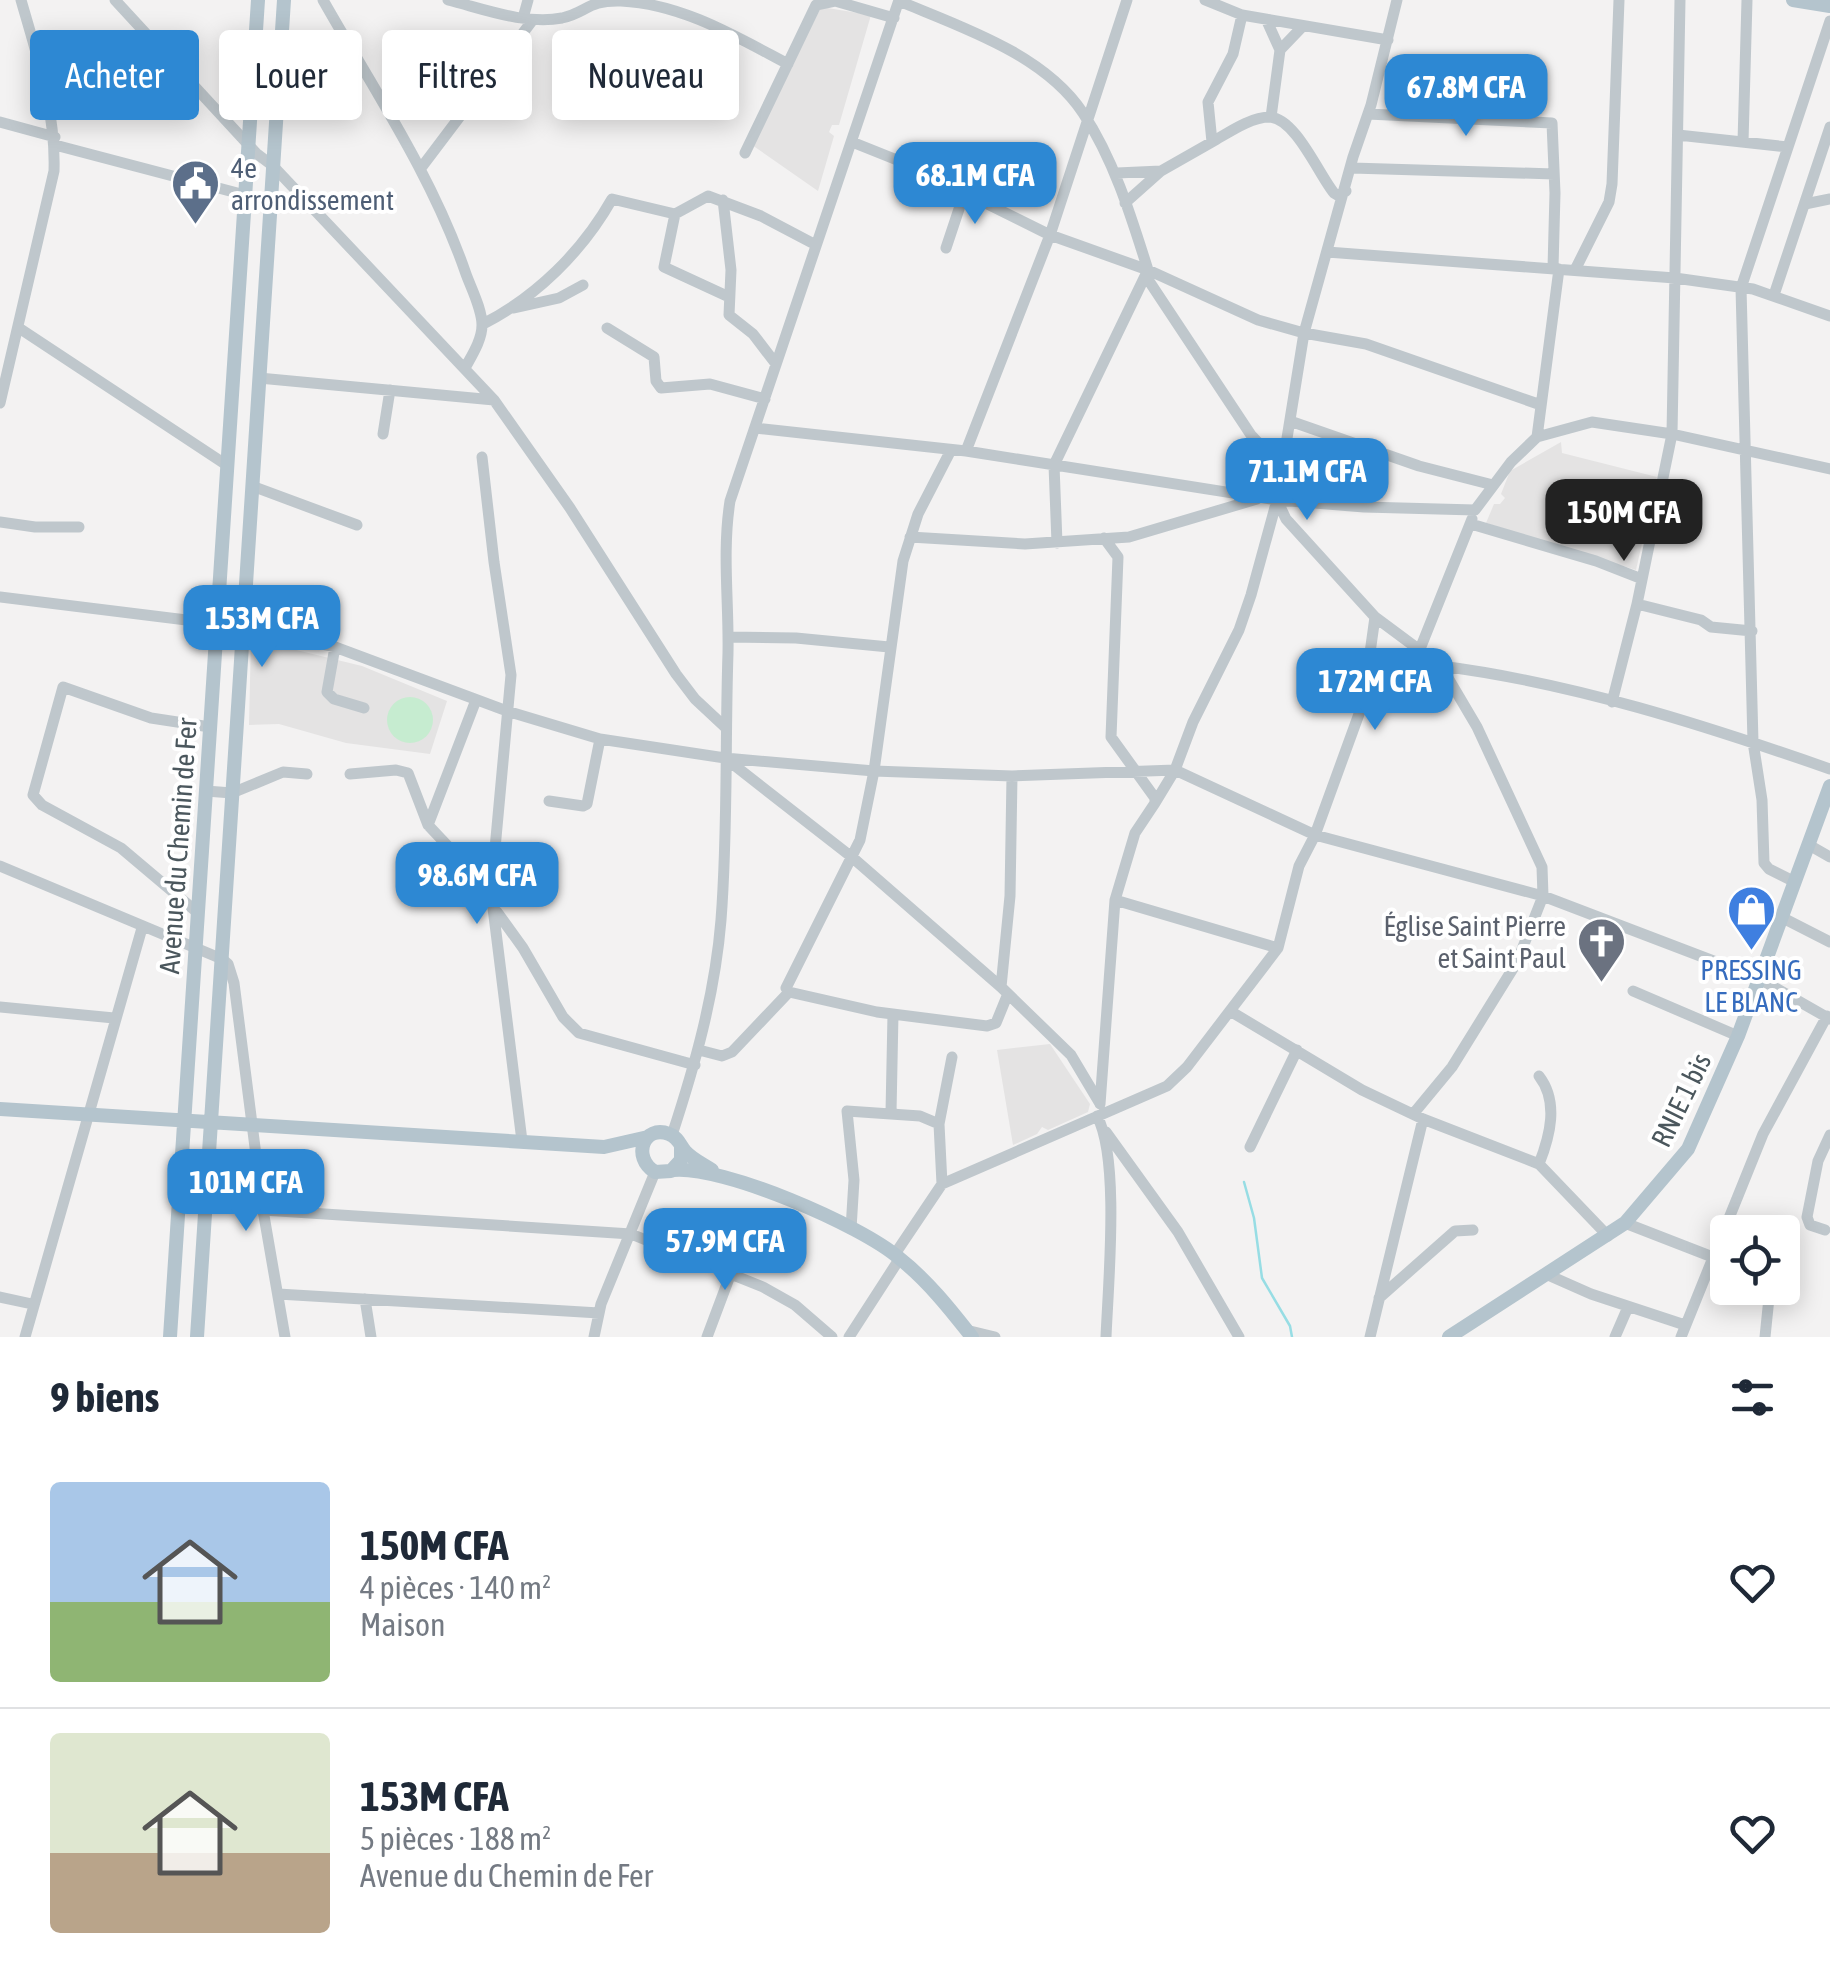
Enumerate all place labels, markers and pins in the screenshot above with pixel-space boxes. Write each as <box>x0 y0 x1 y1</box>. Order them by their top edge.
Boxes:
pin: 67.8M CFA <box>1352 54 1580 139</box>
pin: 68.1M CFA <box>861 142 1089 227</box>
place label: 4e arrondissement <box>231 152 394 216</box>
public building icon: 4e arrondissement <box>170 158 222 226</box>
pin: 71.1M CFA <box>1193 438 1421 523</box>
pin: 150M CFA <box>1521 479 1727 564</box>
pin: 153M CFA <box>159 585 365 670</box>
pin: 172M CFA <box>1272 648 1478 733</box>
pin: 98.6M CFA <box>363 842 591 927</box>
shop icon: PRESSING LE BLANC <box>1725 884 1777 952</box>
place label: Église Saint Pierre et Saint Paul <box>1383 910 1567 974</box>
church icon: Église Saint Pierre et Saint Paul <box>1575 916 1627 984</box>
place label: PRESSING LE BLANC <box>1700 954 1802 1018</box>
pin: 101M CFA <box>143 1149 349 1234</box>
pin: 57.9M CFA <box>611 1208 839 1293</box>

